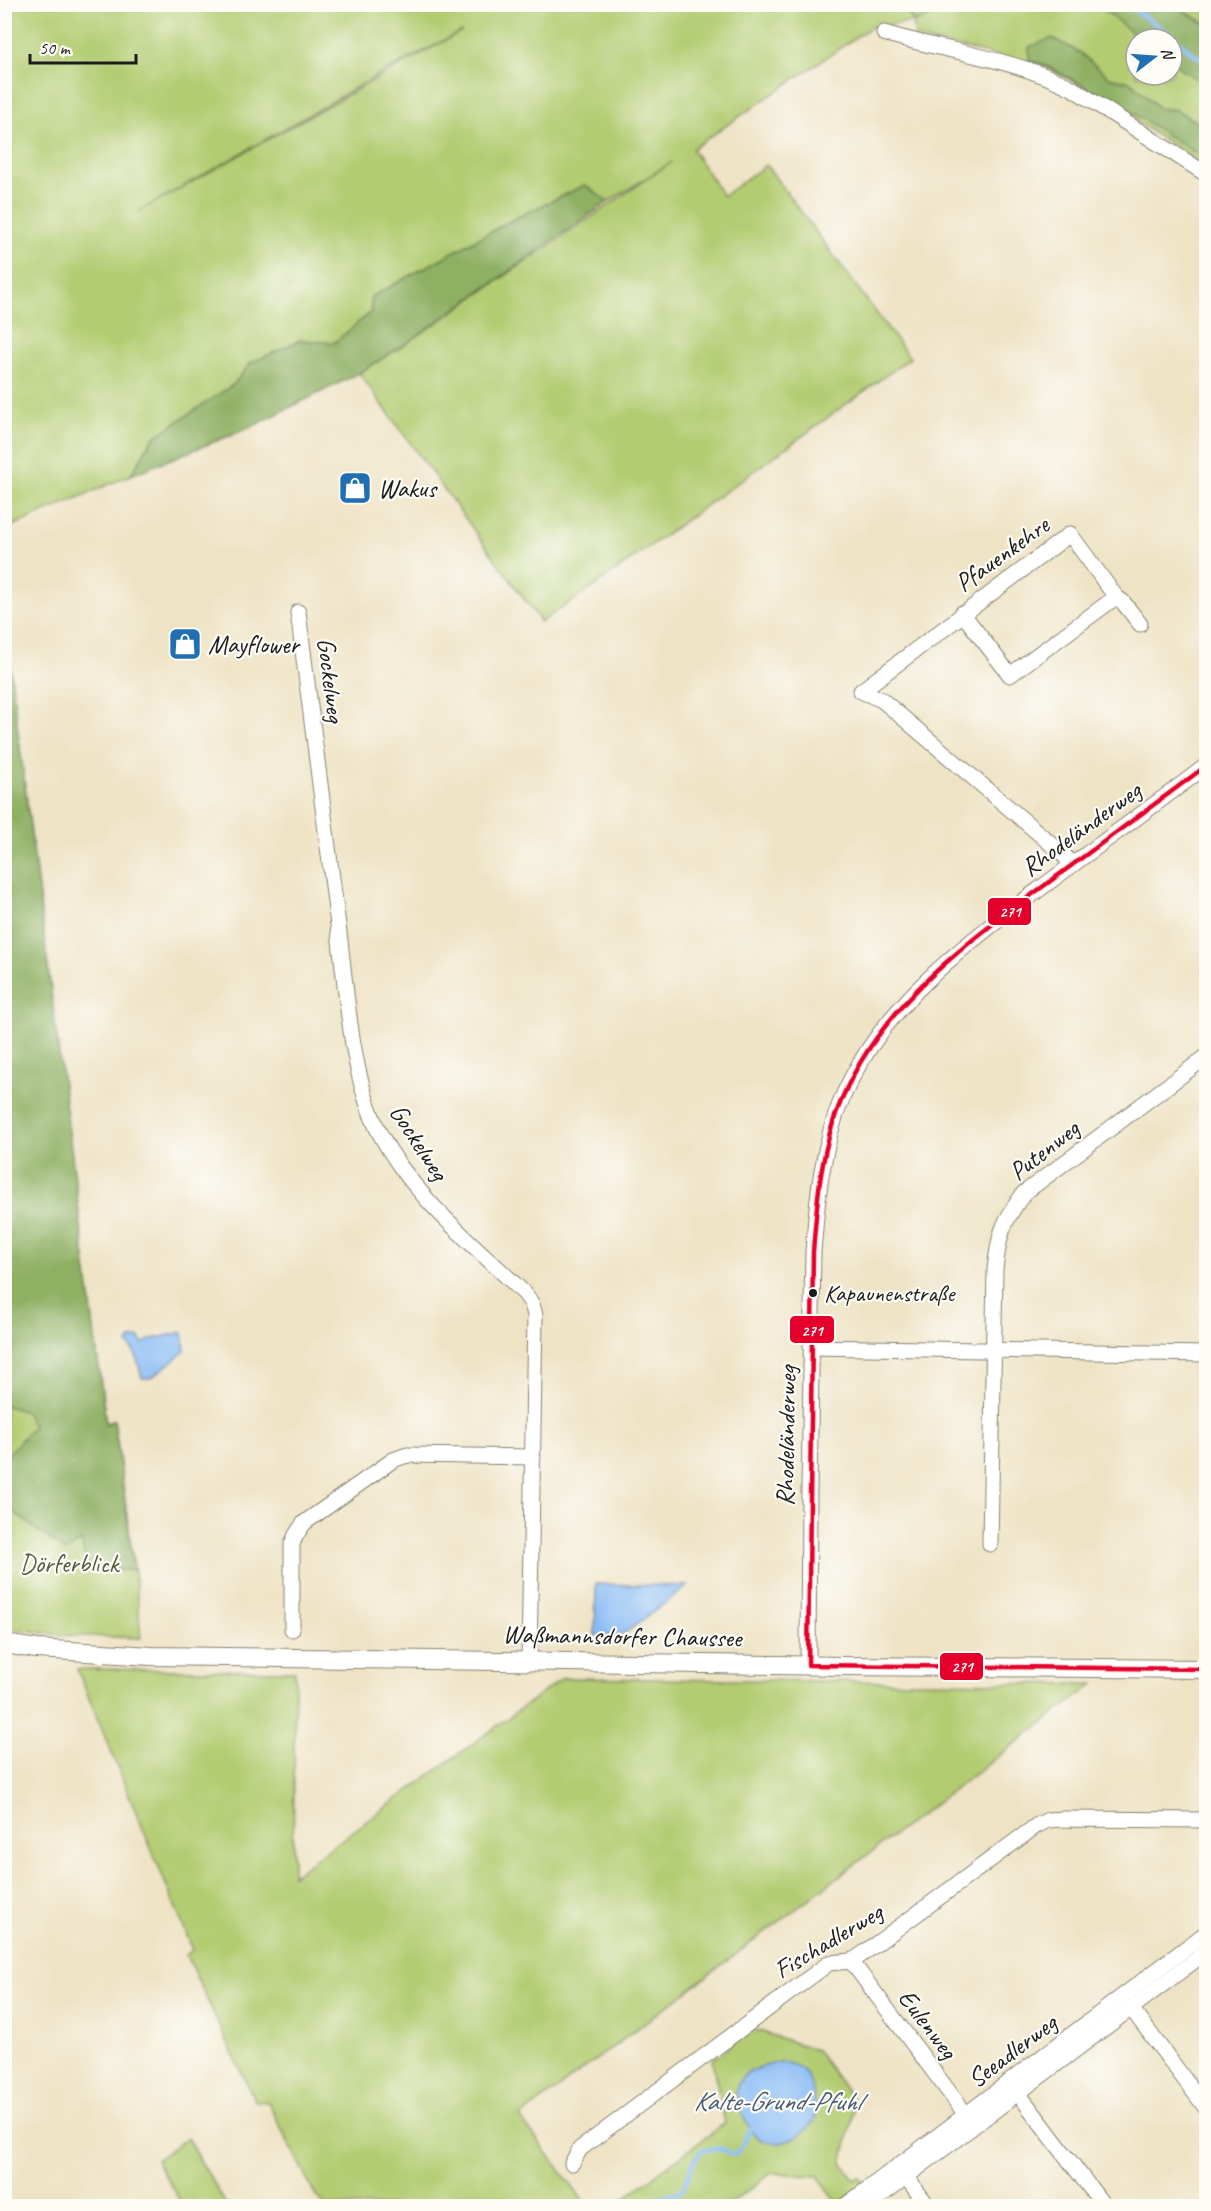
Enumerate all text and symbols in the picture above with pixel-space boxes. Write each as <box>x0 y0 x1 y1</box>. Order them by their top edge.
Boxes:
scale bar <box>30 27 136 65</box>
north arrow <box>1124 27 1184 87</box>
text: 50 m <box>39 37 72 59</box>
text: N <box>1156 45 1179 64</box>
shop icon: Wakus <box>337 470 373 506</box>
place label: Wakus <box>378 472 438 505</box>
street label: Pfauenkehre <box>948 508 1057 599</box>
shop icon: Mayflower <box>167 626 203 662</box>
place label: Mayflower <box>208 628 301 661</box>
street label: Gockelweg <box>309 636 353 726</box>
street label: Rhodeländerweg <box>1014 773 1149 884</box>
line badge: 271 <box>987 897 1032 926</box>
text: 271 <box>999 902 1023 922</box>
street label: Gockelweg <box>382 1098 457 1188</box>
street label: Putenweg <box>1002 1111 1087 1188</box>
place label: Kapaunenstraße <box>824 1278 956 1308</box>
marker: Kapaunenstraße <box>807 1287 819 1299</box>
line badge: 271 <box>789 1315 835 1344</box>
text: 271 <box>801 1321 825 1341</box>
street label: Rhodeländerweg <box>768 1364 804 1507</box>
park label: Dörferblick <box>20 1547 121 1580</box>
street label: Waßmannsdorfer Chaussee <box>502 1617 744 1655</box>
line badge: 271 <box>939 1652 984 1681</box>
text: 271 <box>951 1657 975 1677</box>
street label: Fischadlerweg <box>768 1895 890 1986</box>
street label: Eulenweg <box>891 1982 966 2067</box>
street label: Seeadlerweg <box>961 2006 1065 2095</box>
water label: Kalte-Grund-Pfuhl <box>693 2084 869 2118</box>

